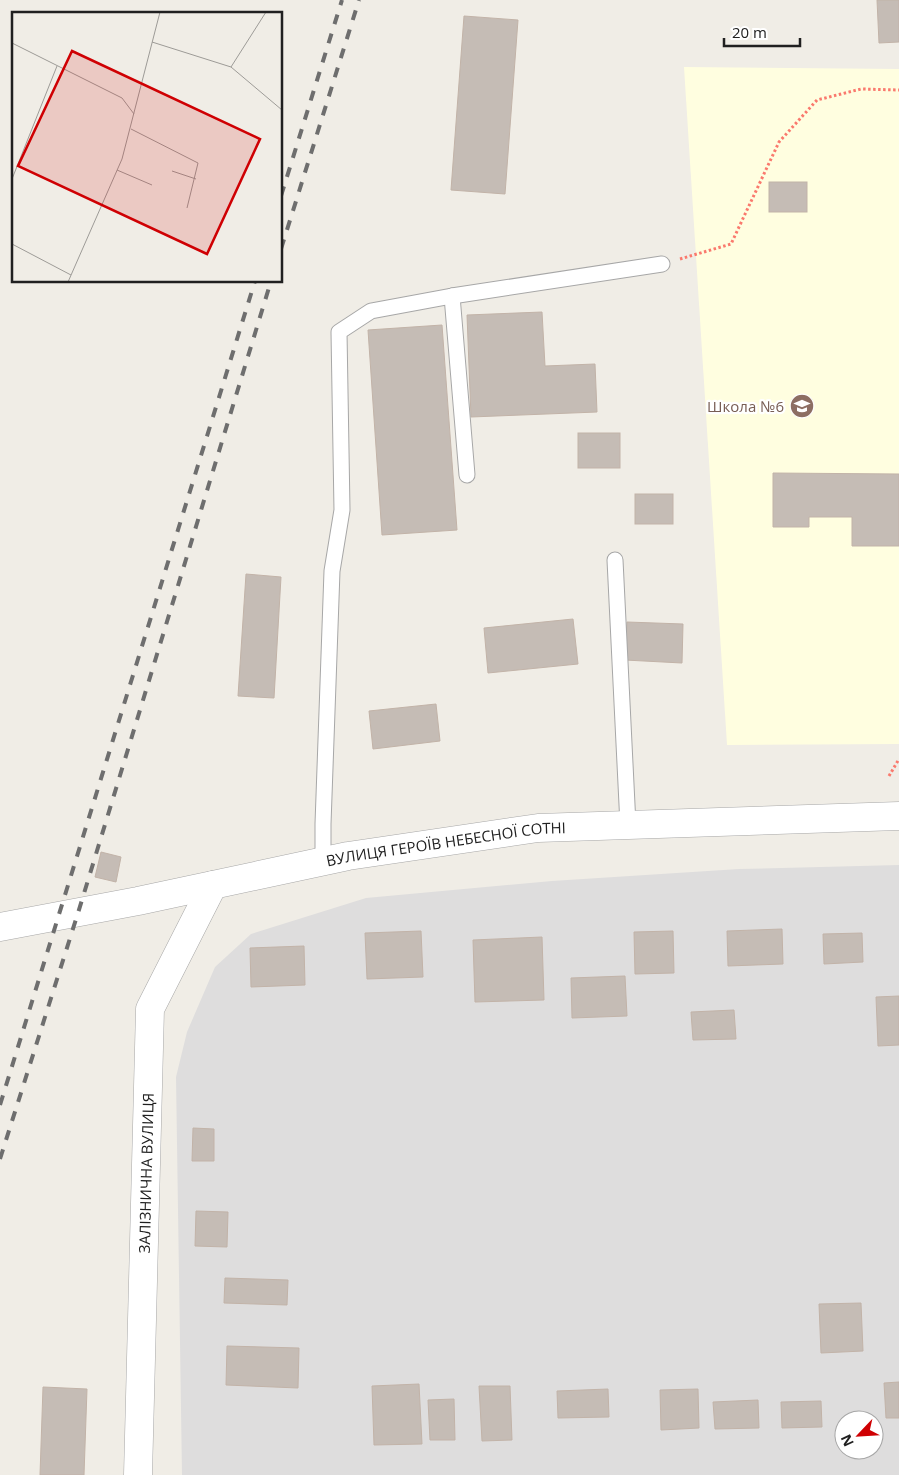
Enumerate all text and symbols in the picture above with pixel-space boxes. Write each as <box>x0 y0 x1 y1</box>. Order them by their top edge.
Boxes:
inset map <box>12 12 282 282</box>
scale bar <box>724 15 800 47</box>
text: 20 m <box>732 22 767 42</box>
school or university icon: Школа №6 <box>789 393 815 419</box>
place label: Школа №6 <box>707 396 784 416</box>
street label: ВУЛИЦЯ ГЕРОЇВ НЕБЕСНОЇ СОТНІ <box>324 817 566 870</box>
street label: ЗАЛІЗНИЧНА ВУЛИЦЯ <box>134 1093 158 1254</box>
north arrow <box>834 1410 884 1460</box>
text: N <box>836 1432 858 1450</box>

